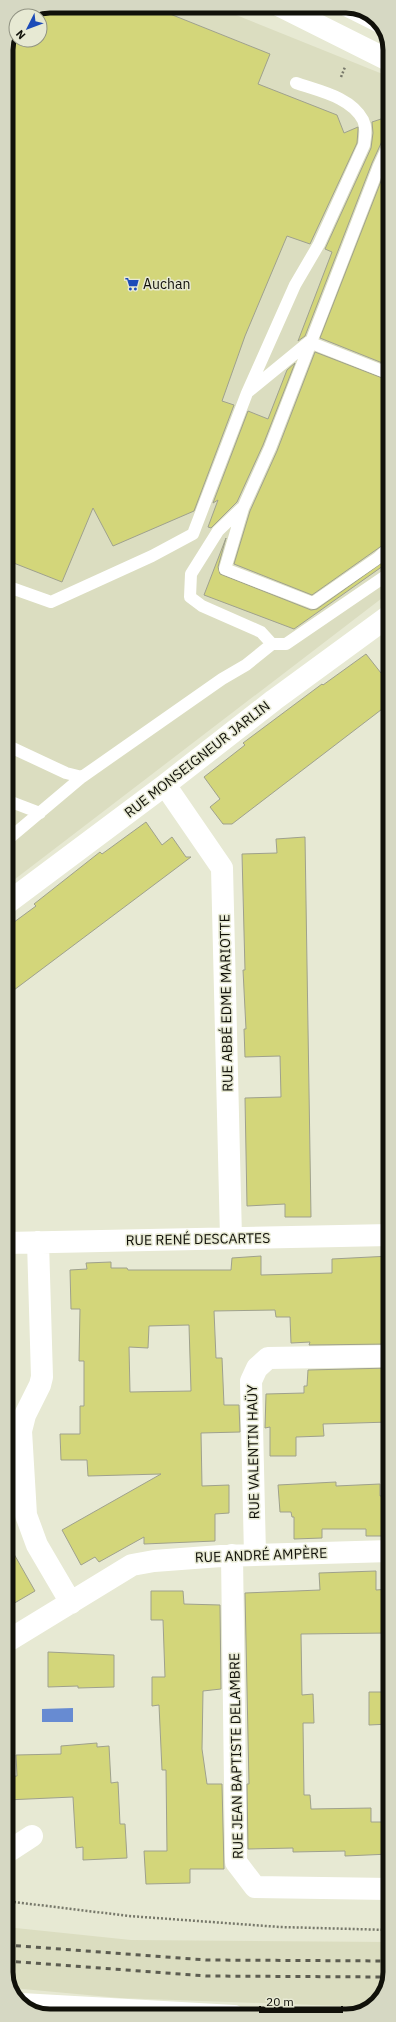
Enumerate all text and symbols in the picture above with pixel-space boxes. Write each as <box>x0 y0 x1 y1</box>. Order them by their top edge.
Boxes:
north arrow <box>8 8 48 48</box>
text: N <box>13 27 28 42</box>
place label: Auchan <box>143 275 190 293</box>
supermarket icon: Auchan <box>124 276 140 292</box>
street label: RUE MONSEIGNEUR JARLIN <box>121 697 273 821</box>
street label: RUE ABBÉ EDME MARIOTTE <box>214 914 237 1092</box>
street label: RUE RENÉ DESCARTES <box>126 1228 270 1249</box>
street label: RUE VALENTIN HAÜY <box>243 1384 263 1520</box>
street label: RUE ANDRÉ AMPÈRE <box>194 1543 328 1566</box>
street label: RUE JEAN BAPTISTE DELAMBRE <box>225 1653 247 1859</box>
scale bar <box>260 1988 342 2014</box>
text: 20 m <box>266 1994 294 2009</box>

